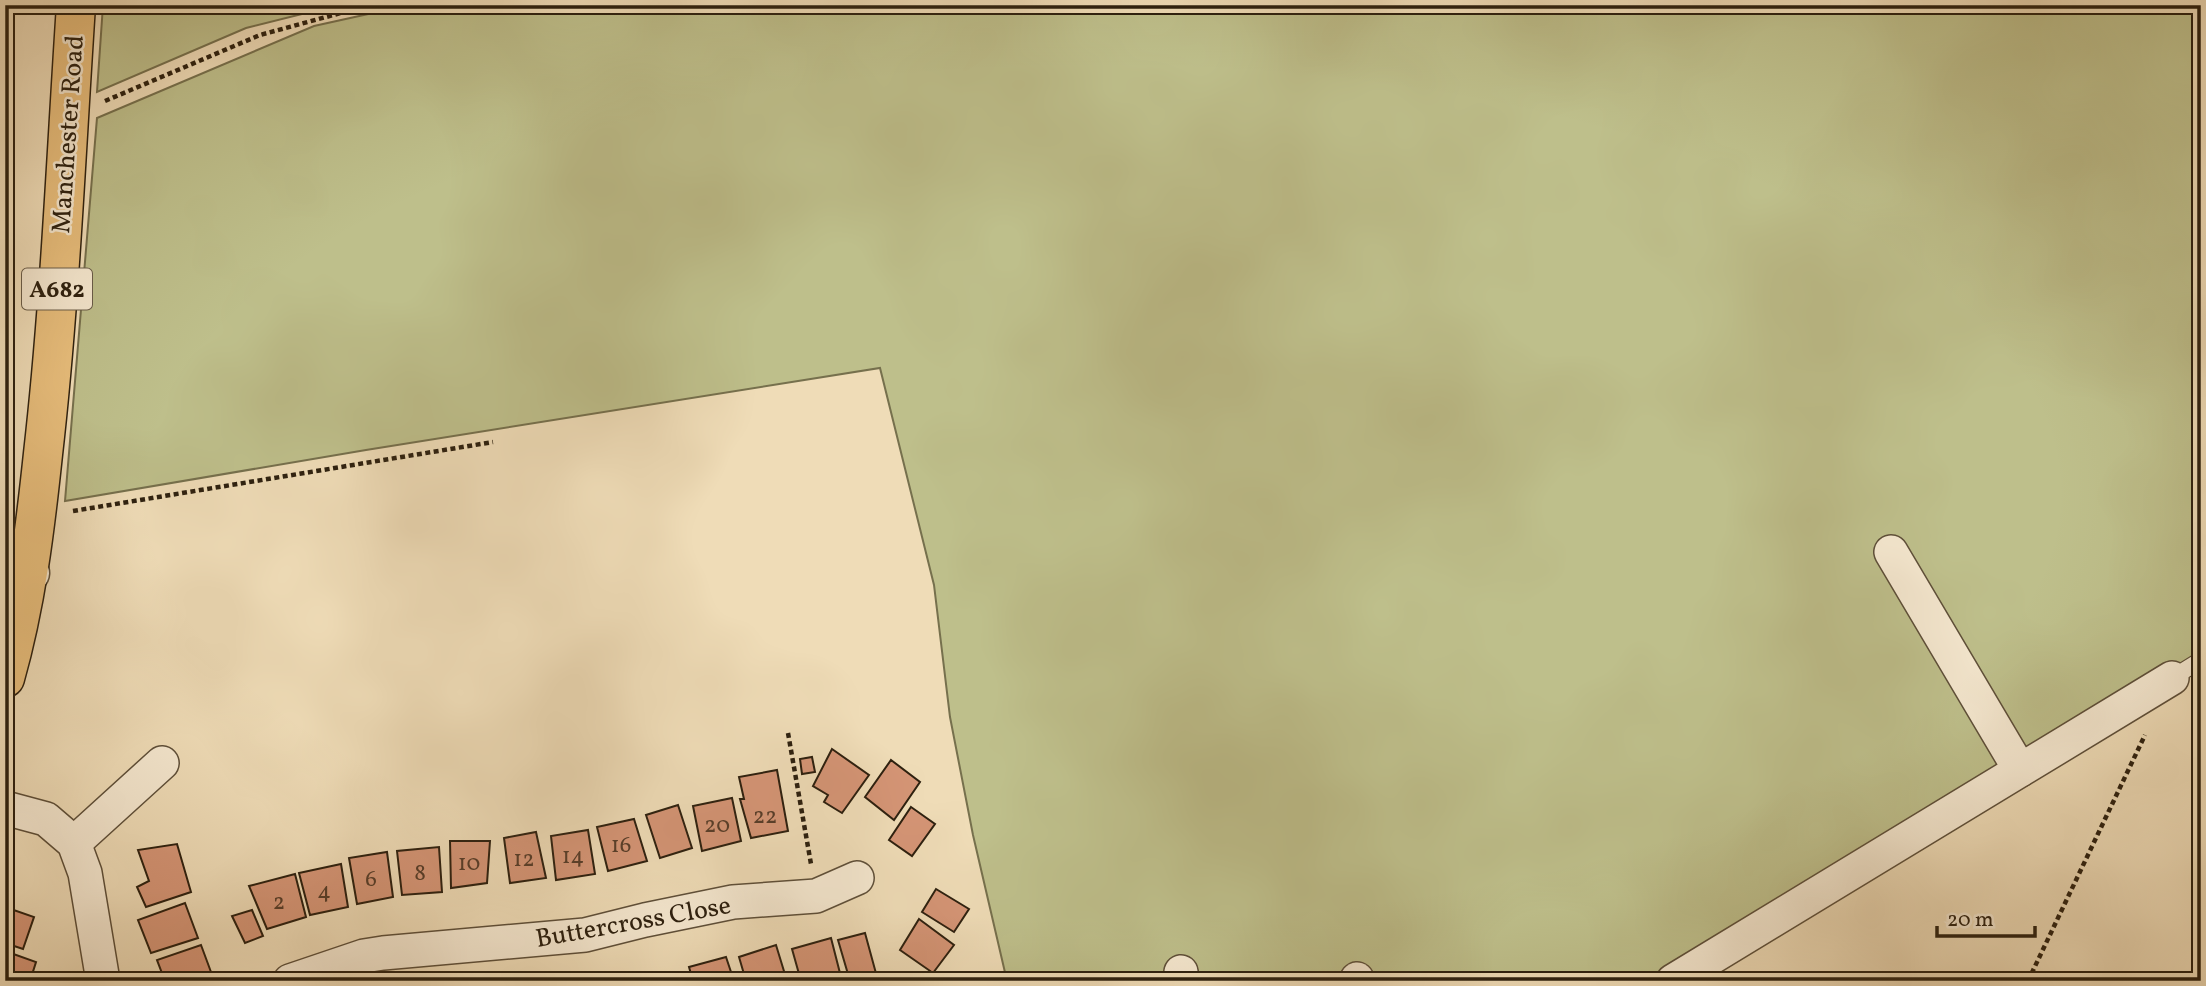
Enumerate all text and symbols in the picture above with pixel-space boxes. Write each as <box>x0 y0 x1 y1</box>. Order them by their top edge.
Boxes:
street label: Manchester Road <box>44 34 94 234</box>
road number: A682 <box>22 268 92 310</box>
house number: 22 <box>753 801 777 833</box>
house number: 20 <box>704 810 730 842</box>
house number: 16 <box>611 830 631 862</box>
house number: 14 <box>562 841 584 873</box>
house number: 12 <box>513 844 535 876</box>
house number: 10 <box>458 848 480 880</box>
house number: 8 <box>414 858 426 890</box>
house number: 6 <box>365 864 377 896</box>
house number: 4 <box>317 876 331 908</box>
house number: 2 <box>273 887 285 919</box>
street label: Buttercross Close <box>533 888 734 958</box>
scale bar <box>1937 895 2035 939</box>
text: 20 m <box>1947 906 1993 935</box>

